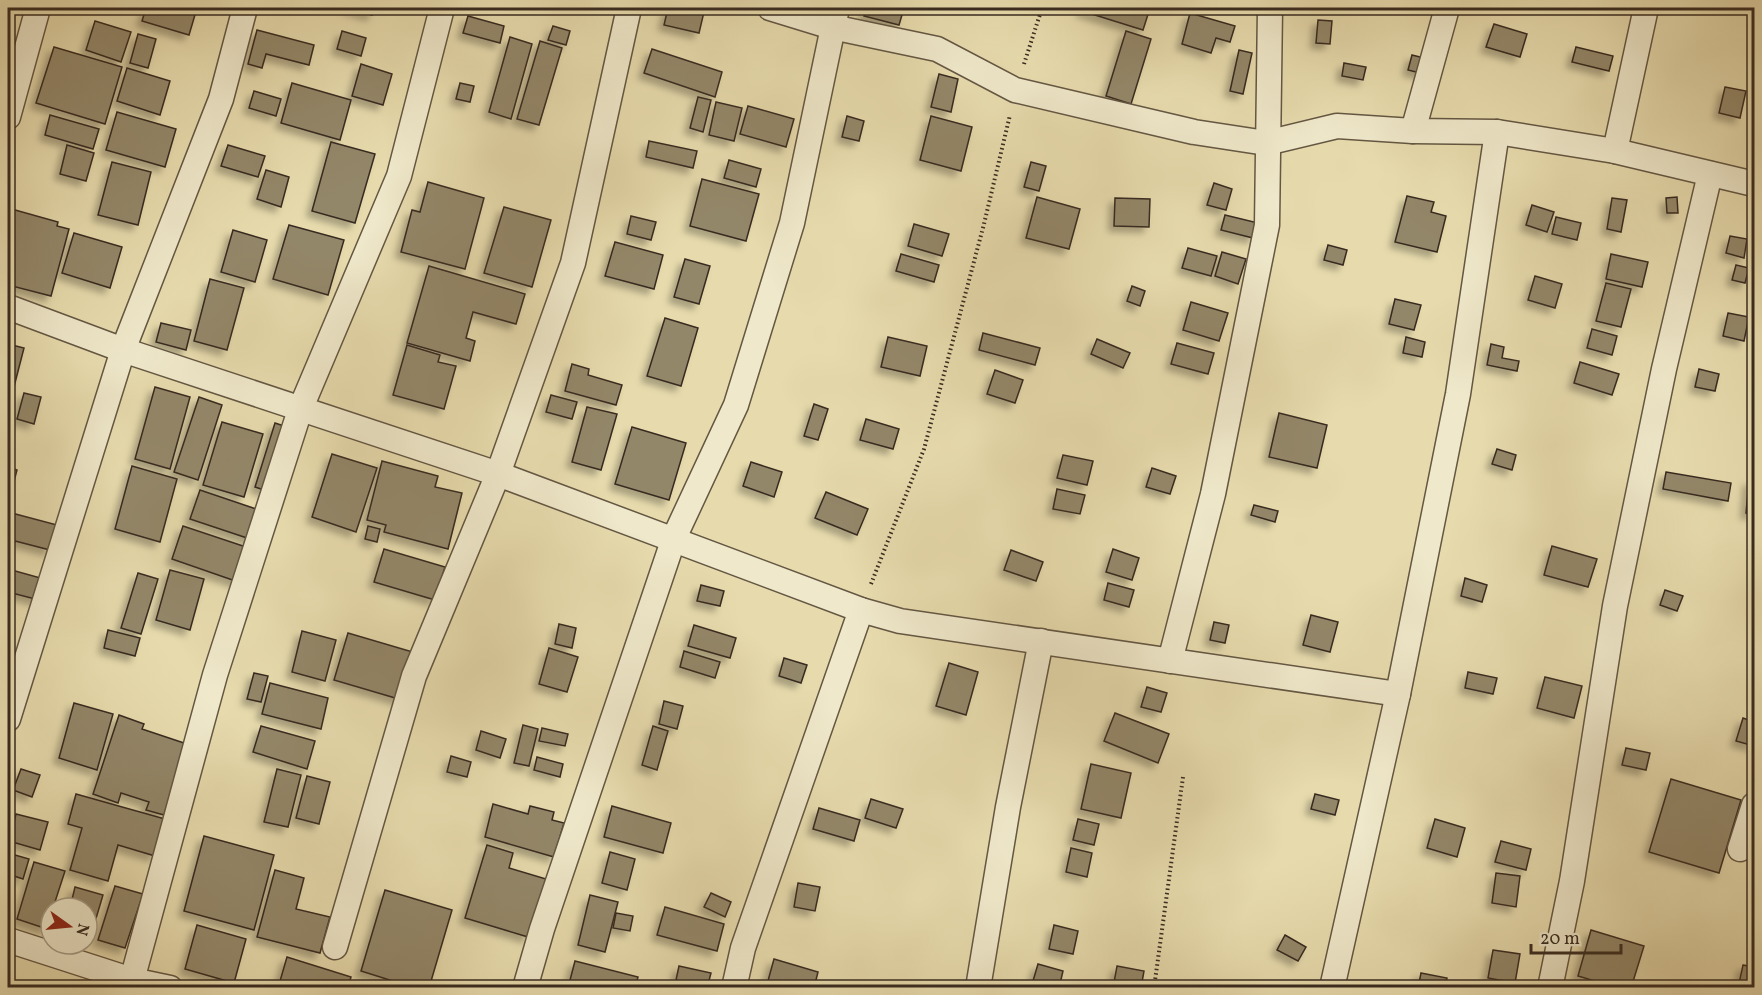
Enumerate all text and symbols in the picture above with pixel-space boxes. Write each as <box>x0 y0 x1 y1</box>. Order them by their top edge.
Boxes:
north arrow <box>39 896 99 956</box>
scale bar <box>1531 917 1621 955</box>
text: N <box>69 921 94 938</box>
text: 20 m <box>1540 927 1580 952</box>

